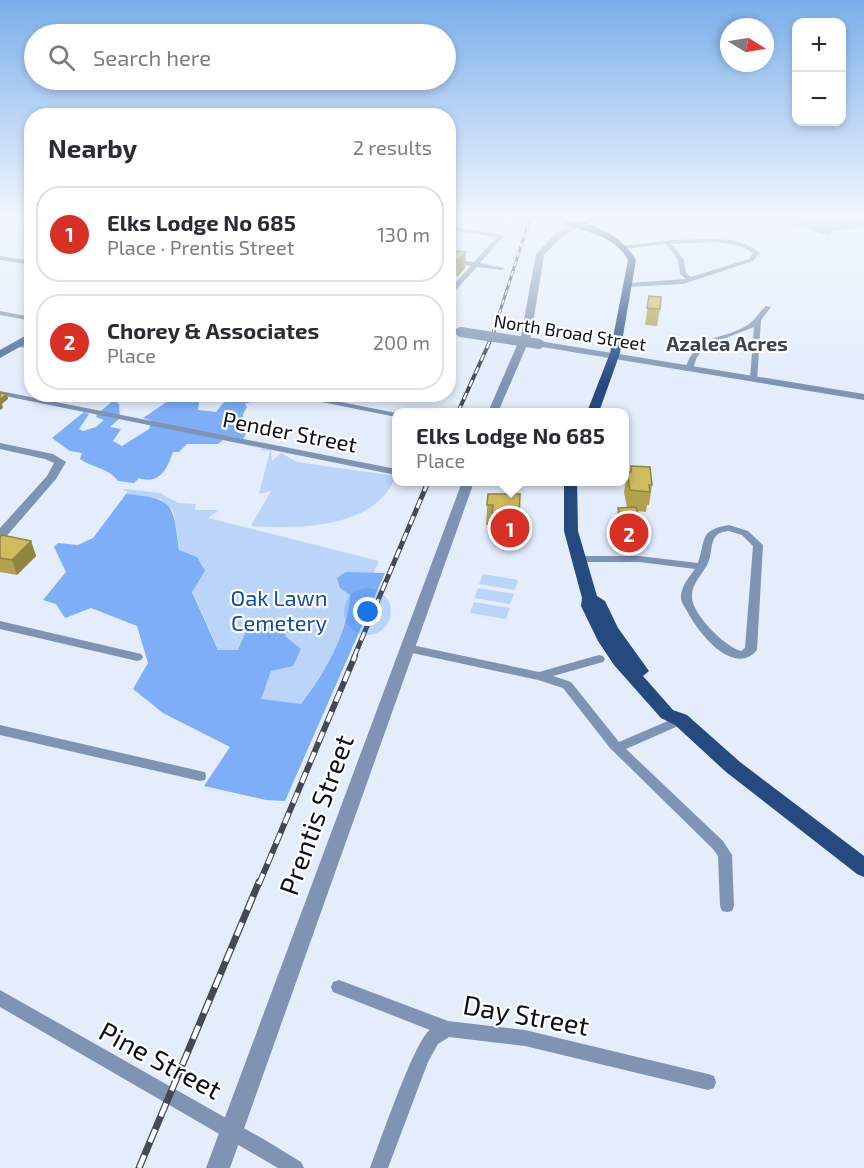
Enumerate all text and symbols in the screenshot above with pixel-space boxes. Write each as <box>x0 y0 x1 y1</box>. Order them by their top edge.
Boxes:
north arrow <box>720 18 774 72</box>
map controls <box>792 18 846 126</box>
button: + <box>792 18 846 72</box>
search box <box>24 24 456 90</box>
icon: search <box>45 41 78 74</box>
text: Search here <box>93 44 211 70</box>
button: − <box>792 72 846 126</box>
text: Nearby <box>48 132 137 163</box>
text: 2 results <box>353 135 432 159</box>
text: Elks Lodge No 685 <box>107 209 296 235</box>
text: 1 <box>65 222 74 246</box>
text: 130 m <box>377 222 430 246</box>
text: Place · Prentis Street <box>107 235 294 259</box>
street label: North Broad Street <box>492 309 648 355</box>
text: Chorey & Associates <box>107 317 319 343</box>
text: 2 <box>64 330 75 354</box>
text: 200 m <box>373 330 430 354</box>
district label: Azalea Acres <box>666 331 788 355</box>
text: Place <box>107 343 156 367</box>
street label: Pender Street <box>221 405 360 457</box>
popup <box>392 408 629 486</box>
text: Elks Lodge No 685 <box>416 422 605 448</box>
text: Place <box>416 448 465 472</box>
pin: 1 <box>490 506 530 550</box>
pin: 2 <box>610 510 648 556</box>
park label: Oak Lawn Cemetery <box>231 584 327 635</box>
your location <box>353 597 382 626</box>
street label: Prentis Street <box>271 730 359 899</box>
street label: Day Street <box>461 987 592 1042</box>
street label: Pine Street <box>94 1014 228 1105</box>

